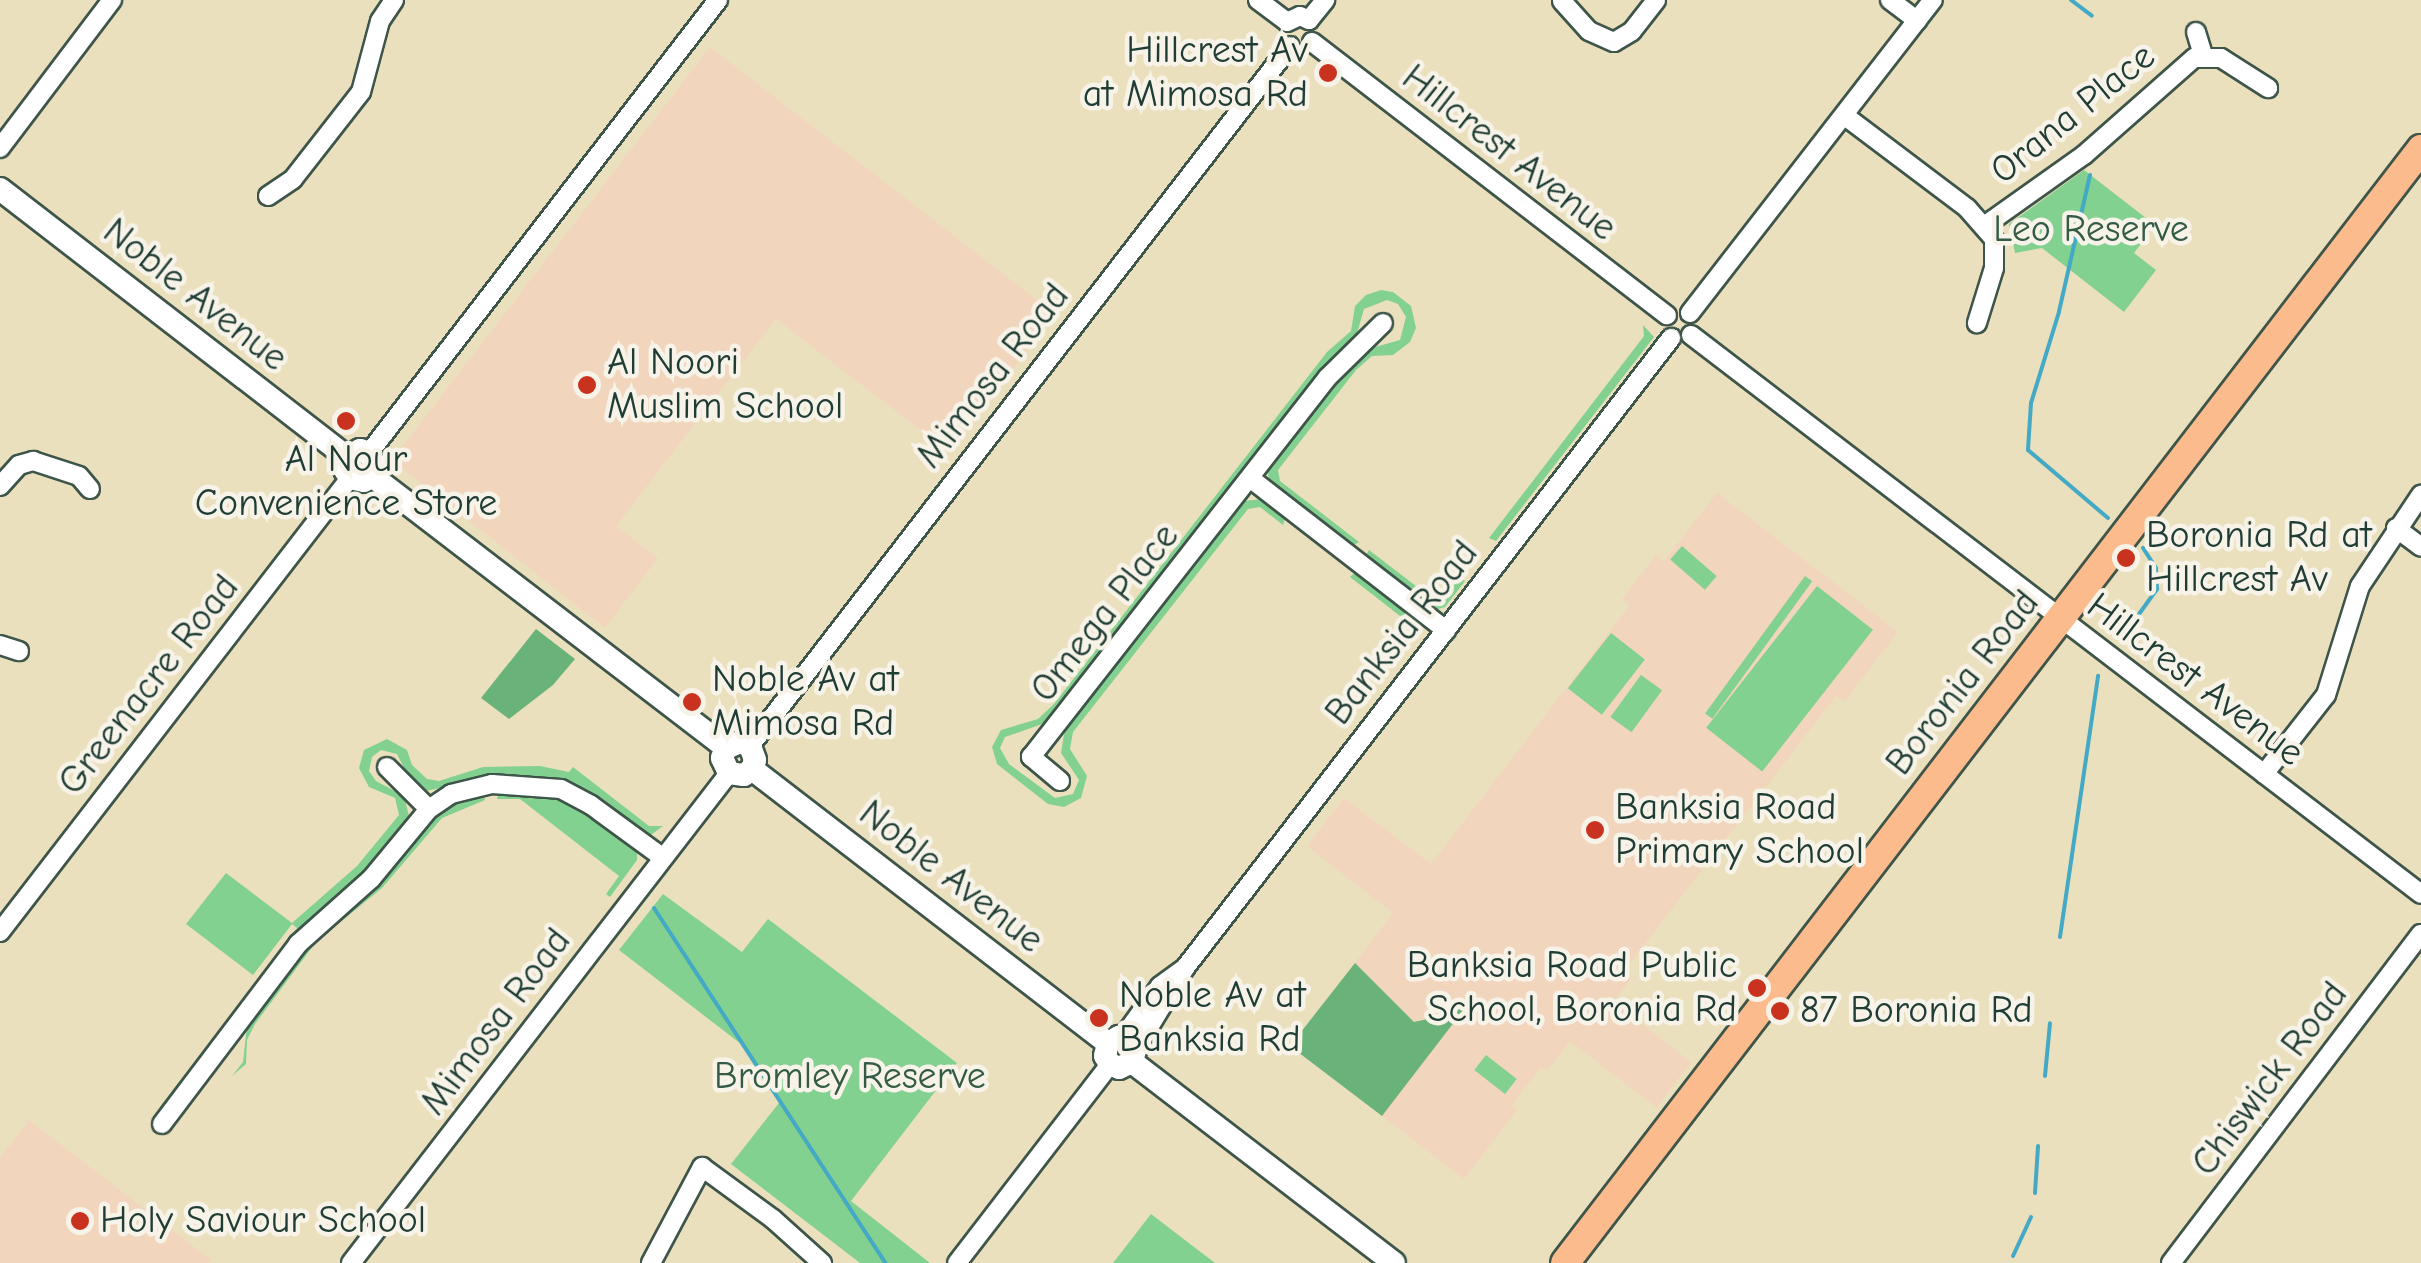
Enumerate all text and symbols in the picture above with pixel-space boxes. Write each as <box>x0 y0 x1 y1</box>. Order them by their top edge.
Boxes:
place label: Hillcrest Av at Mimosa Rd <box>1083 28 1308 117</box>
street label: Orana Place <box>1982 34 2164 194</box>
street label: Hillcrest Avenue <box>1393 55 1625 251</box>
marker: Hillcrest Av at Mimosa Rd <box>1317 62 1339 84</box>
park label: Leo Reserve <box>1993 207 2189 253</box>
street label: Noble Avenue <box>94 209 296 381</box>
street label: Mimosa Road <box>907 275 1079 477</box>
place label: Al Noori Muslim School <box>607 340 843 429</box>
marker: Al Noori Muslim School <box>576 374 598 396</box>
marker: Al Nour Convenience Store <box>335 410 357 432</box>
place label: Al Nour Convenience Store <box>195 437 497 526</box>
place label: Boronia Rd at Hillcrest Av <box>2146 513 2372 602</box>
street label: Omega Place <box>1021 515 1189 711</box>
street label: Banksia Road <box>1316 532 1488 734</box>
marker: Boronia Rd at Hillcrest Av <box>2115 547 2137 569</box>
street label: Greenacre Road <box>49 566 249 804</box>
street label: Boronia Road <box>1877 581 2049 785</box>
street label: Hillcrest Avenue <box>2078 584 2312 776</box>
place label: Noble Av at Mimosa Rd <box>712 657 899 746</box>
marker: Noble Av at Mimosa Rd <box>681 691 703 713</box>
place label: Banksia Road Primary School <box>1615 785 1864 874</box>
street label: Noble Avenue <box>850 791 1052 963</box>
marker: Banksia Road Primary School <box>1584 819 1606 841</box>
street label: Mimosa Road <box>411 920 581 1124</box>
place label: Banksia Road Public School, Boronia Rd <box>1407 943 1737 1032</box>
place label: Noble Av at Banksia Rd <box>1119 973 1306 1062</box>
street label: Chiswick Road <box>2182 973 2358 1185</box>
marker: Banksia Road Public School, Boronia Rd <box>1746 977 1768 999</box>
place label: 87 Boronia Rd <box>1800 988 2033 1034</box>
marker: 87 Boronia Rd <box>1769 1000 1791 1022</box>
marker: Noble Av at Banksia Rd <box>1088 1007 1110 1029</box>
park label: Bromley Reserve <box>714 1054 986 1100</box>
place label: Holy Saviour School <box>100 1198 426 1244</box>
marker: Holy Saviour School <box>69 1210 91 1232</box>

